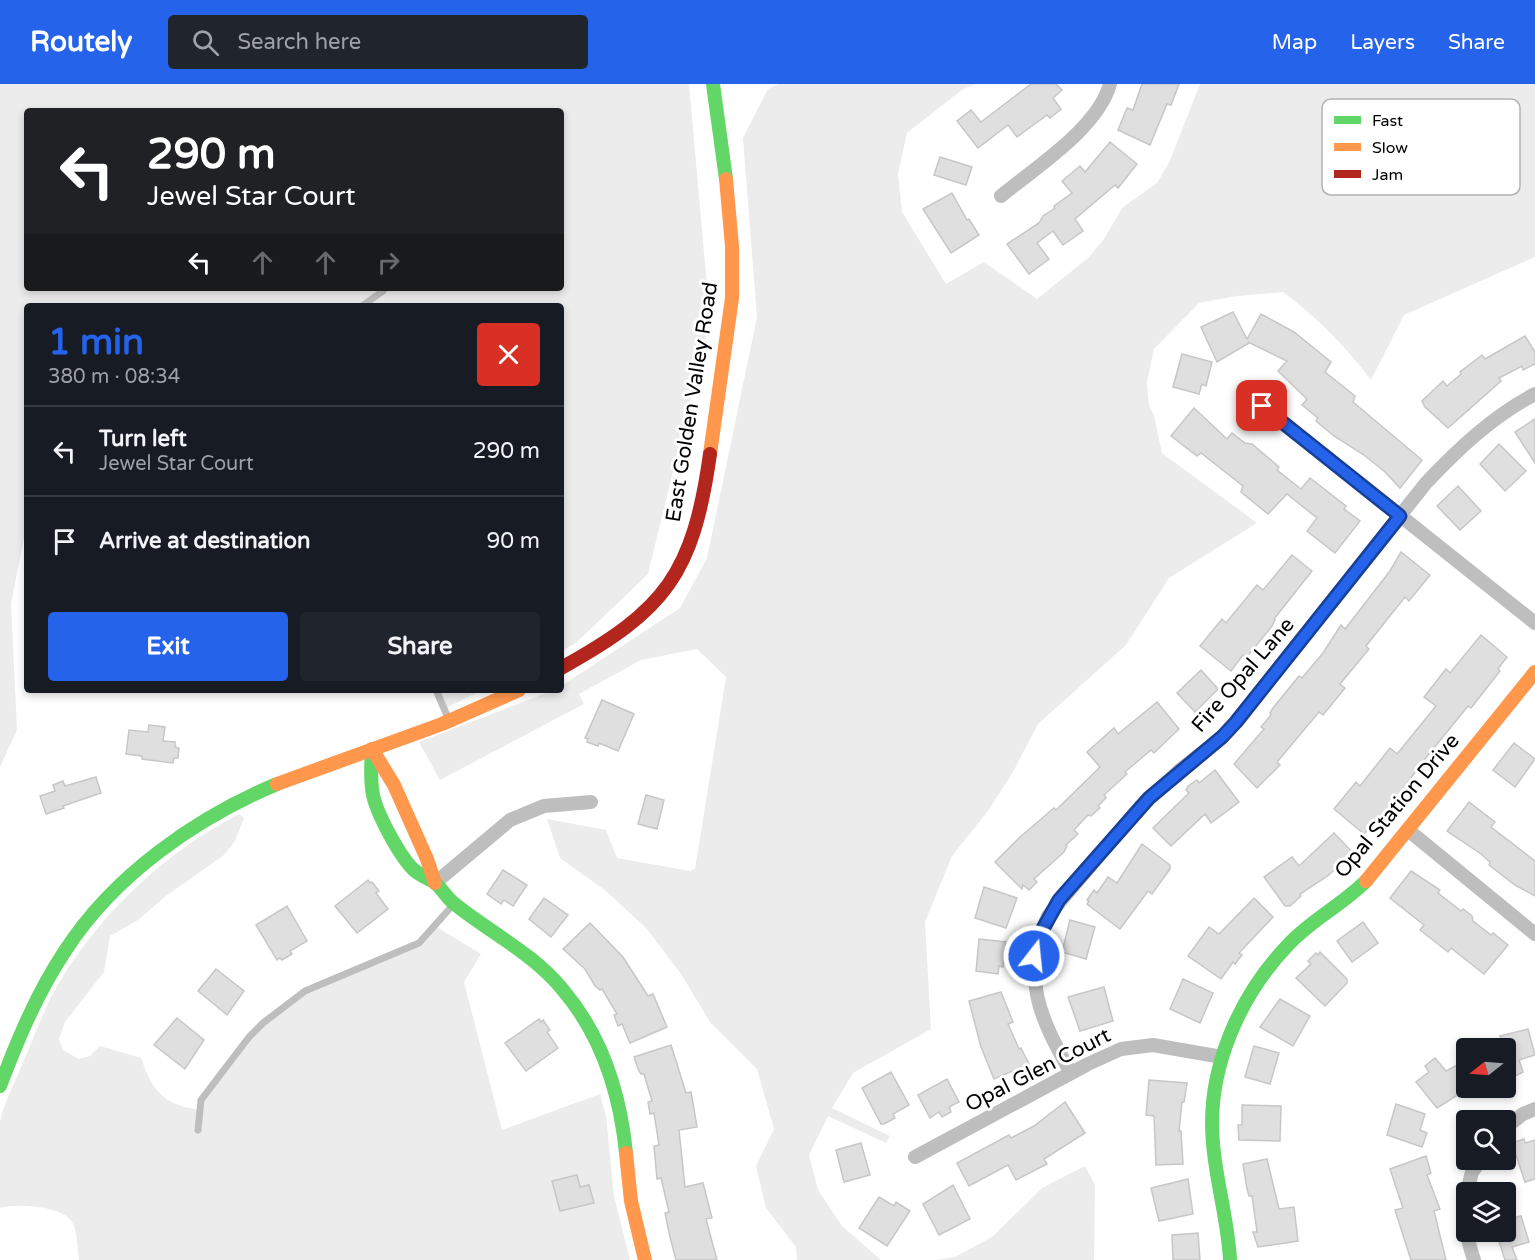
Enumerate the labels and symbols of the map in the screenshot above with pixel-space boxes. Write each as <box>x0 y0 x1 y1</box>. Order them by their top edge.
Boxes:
legend <box>1322 99 1520 195</box>
text: Fast <box>1372 111 1403 131</box>
text: Slow <box>1372 138 1408 158</box>
text: Jam <box>1372 165 1403 185</box>
street label: East Golden Valley Road <box>661 280 723 524</box>
pin <box>1236 380 1287 431</box>
street label: Fire Opal Lane <box>1186 612 1300 738</box>
street label: Opal Station Drive <box>1329 729 1465 883</box>
position arrow <box>1002 924 1066 988</box>
street label: Opal Glen Court <box>961 1023 1115 1117</box>
north arrow <box>1456 1038 1516 1098</box>

